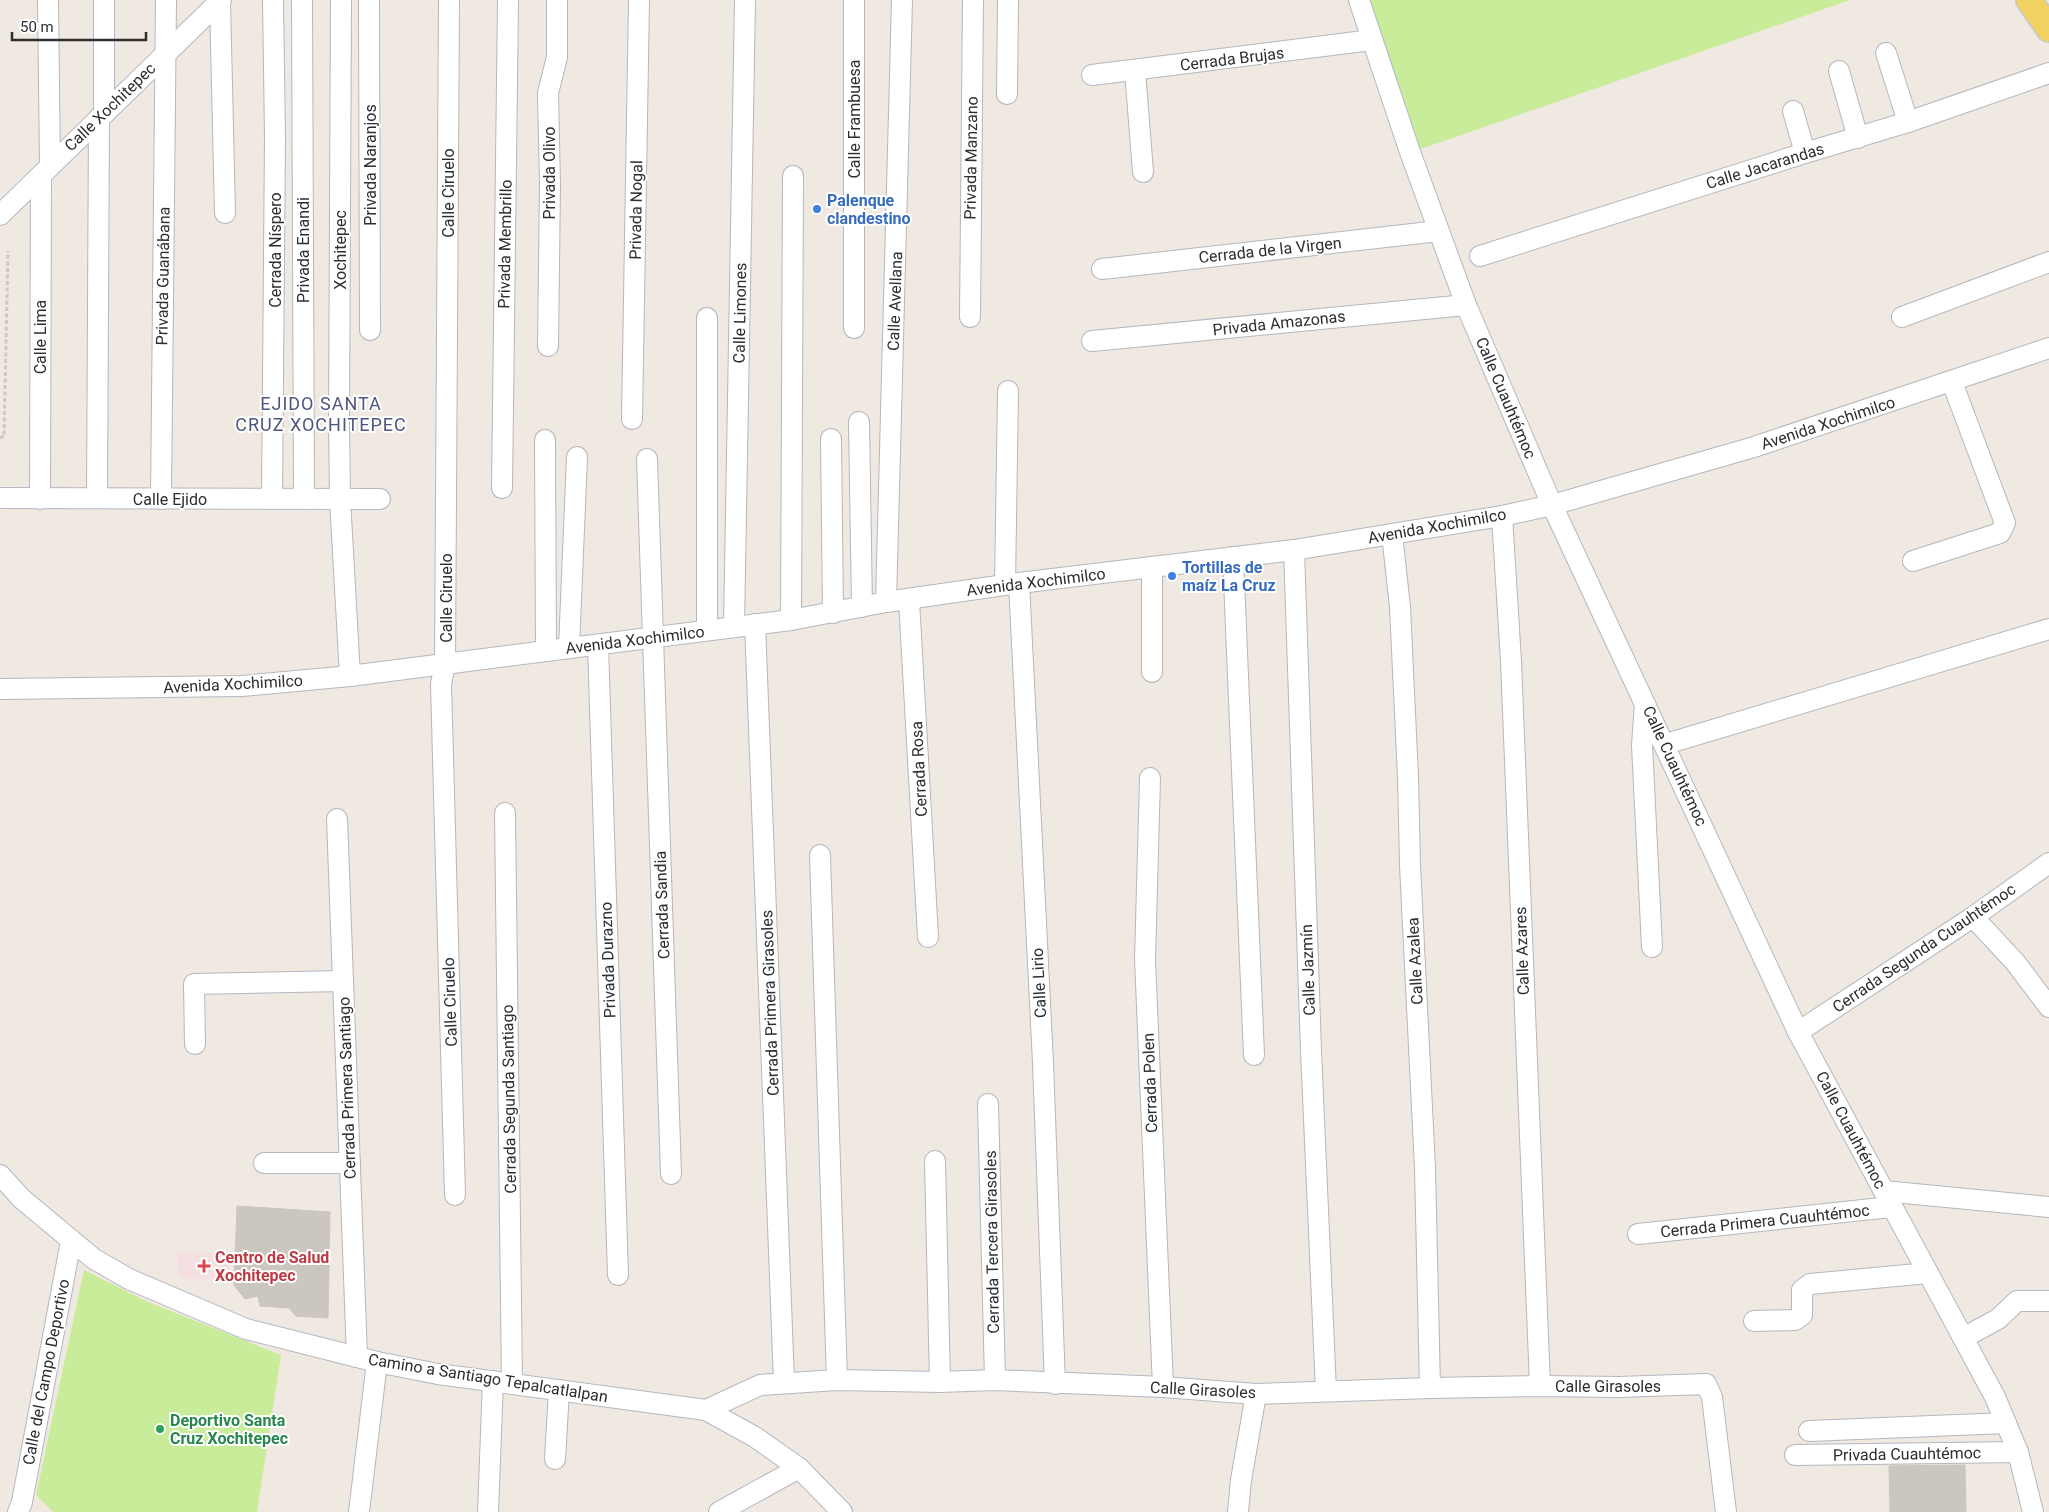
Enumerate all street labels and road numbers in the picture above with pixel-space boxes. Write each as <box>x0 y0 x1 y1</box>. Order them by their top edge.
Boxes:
street label: Cerrada Brujas <box>1179 43 1285 75</box>
street label: Calle Xochitepec <box>61 59 159 155</box>
street label: Calle Frambuesa <box>845 59 864 179</box>
street label: Privada Manzano <box>960 96 982 220</box>
street label: Privada Naranjos <box>361 104 380 226</box>
street label: Privada Olivo <box>540 127 559 219</box>
street label: Calle Jacarandas <box>1704 139 1826 193</box>
street label: Calle Ciruelo <box>439 148 458 238</box>
street label: Privada Nogal <box>626 160 646 260</box>
street label: Privada Membrillo <box>494 179 516 309</box>
street label: Cerrada Níspero <box>266 192 285 308</box>
street label: Privada Enandi <box>294 197 313 303</box>
street label: Privada Guanábana <box>152 207 174 345</box>
street label: Xochitepec <box>331 210 350 290</box>
street label: Cerrada de la Virgen <box>1198 233 1342 267</box>
street label: Calle Avellana <box>884 251 906 351</box>
street label: Calle Limones <box>730 263 750 363</box>
street label: Calle Lima <box>31 300 50 374</box>
street label: Privada Amazonas <box>1212 307 1346 339</box>
street label: Calle Cuauhtémoc <box>1472 334 1540 462</box>
street label: Avenida Xochimilco <box>1758 392 1898 454</box>
street label: Calle Ejido <box>133 490 207 509</box>
street label: Avenida Xochimilco <box>1366 504 1508 548</box>
street label: Calle Ciruelo <box>437 553 456 643</box>
street label: Avenida Xochimilco <box>965 564 1107 600</box>
street label: Avenida Xochimilco <box>564 622 706 658</box>
street label: Avenida Xochimilco <box>163 671 303 697</box>
street label: Calle Cuauhtémoc <box>1639 703 1711 829</box>
street label: Cerrada Rosa <box>907 721 931 817</box>
street label: Cerrada Sandia <box>651 850 673 960</box>
street label: Cerrada Segunda Cuauhtémoc <box>1829 879 2019 1017</box>
street label: Privada Durazno <box>596 901 620 1019</box>
street label: Calle Azares <box>1511 906 1533 996</box>
street label: Cerrada Primera Girasoles <box>757 910 783 1096</box>
street label: Calle Azalea <box>1403 917 1427 1005</box>
street label: Calle Jazmín <box>1297 924 1319 1016</box>
street label: Calle Lirio <box>1028 947 1050 1019</box>
street label: Calle Ciruelo <box>439 957 461 1047</box>
street label: Cerrada Primera Santiago <box>334 996 360 1180</box>
street label: Cerrada Segunda Santiago <box>498 1004 520 1194</box>
street label: Cerrada Polen <box>1139 1033 1161 1133</box>
street label: Calle Cuauhtémoc <box>1812 1068 1890 1192</box>
street label: Cerrada Tercera Girasoles <box>981 1150 1003 1334</box>
street label: Cerrada Primera Cuauhtémoc <box>1659 1201 1871 1241</box>
street label: Calle del Campo Deportivo <box>19 1278 73 1466</box>
street label: Camino a Santiago Tepalcatlalpan <box>367 1350 609 1406</box>
street label: Calle Girasoles <box>1555 1377 1661 1396</box>
street label: Calle Girasoles <box>1150 1378 1256 1402</box>
street label: Privada Cuauhtémoc <box>1833 1443 1981 1465</box>

